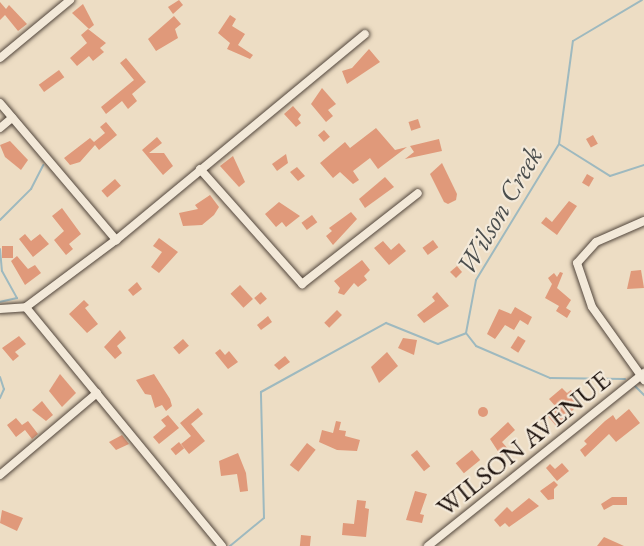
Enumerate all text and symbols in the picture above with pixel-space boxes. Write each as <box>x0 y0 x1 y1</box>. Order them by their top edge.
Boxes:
water label: Wilson Creek <box>449 140 549 280</box>
street label: WILSON AVENUE <box>429 363 617 523</box>

